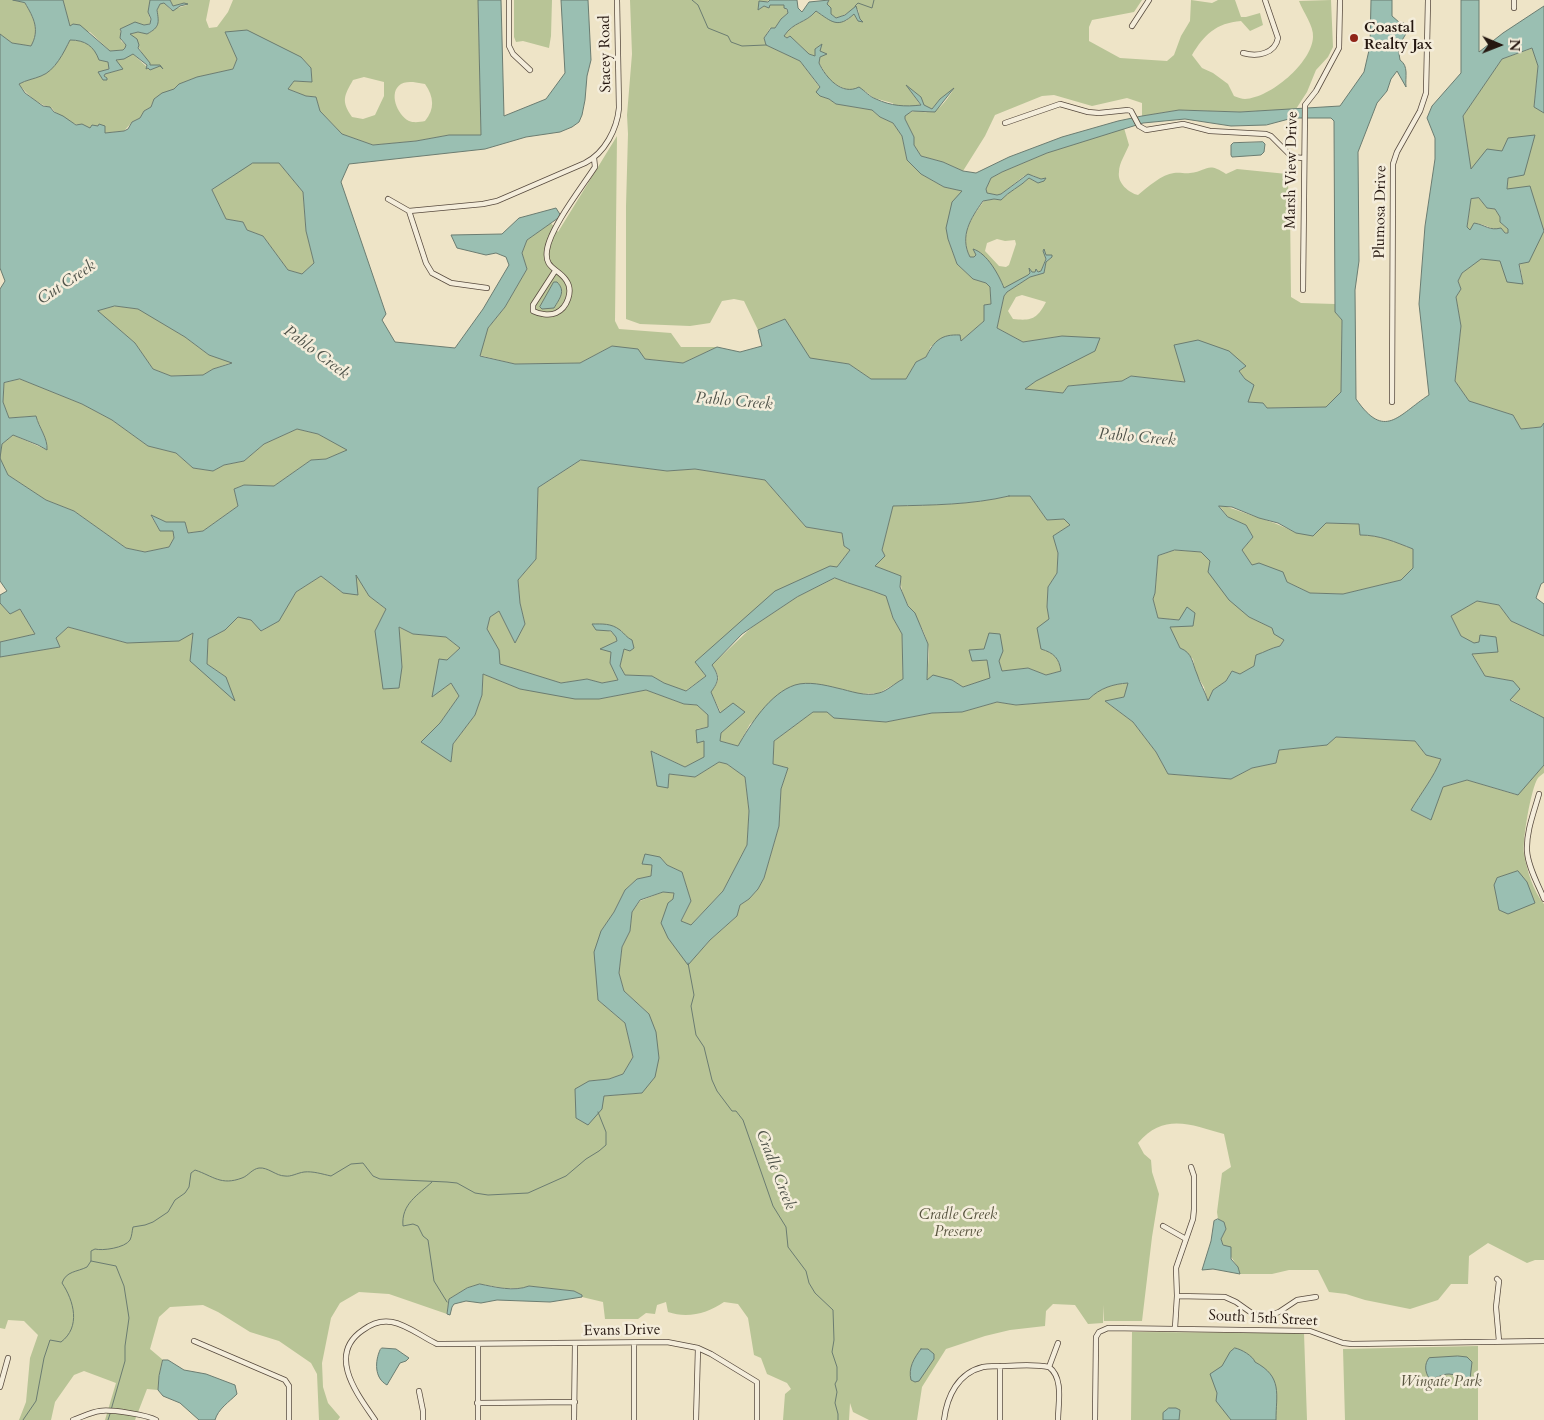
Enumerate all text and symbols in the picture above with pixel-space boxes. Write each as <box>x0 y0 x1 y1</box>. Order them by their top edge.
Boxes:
street label: Stacey Road <box>596 15 616 93</box>
place label: Coastal Realty Jax <box>1364 20 1432 55</box>
north arrow <box>1474 20 1524 70</box>
marker: Coastal Realty Jax <box>1348 32 1360 44</box>
text: N <box>1505 39 1524 52</box>
street label: Marsh View Drive <box>1282 111 1302 229</box>
street label: Plumosa Drive <box>1371 165 1391 259</box>
water label: Cut Creek <box>34 257 100 309</box>
water label: Pablo Creek <box>279 322 353 384</box>
water label: Pablo Creek <box>695 389 773 415</box>
water label: Pablo Creek <box>1098 425 1176 451</box>
water label: Cradle Creek <box>751 1128 799 1212</box>
park label: Cradle Creek Preserve <box>919 1207 997 1242</box>
street label: South 15th Street <box>1208 1307 1318 1331</box>
street label: Evans Drive <box>583 1321 661 1341</box>
park label: Wingate Park <box>1400 1374 1482 1392</box>

